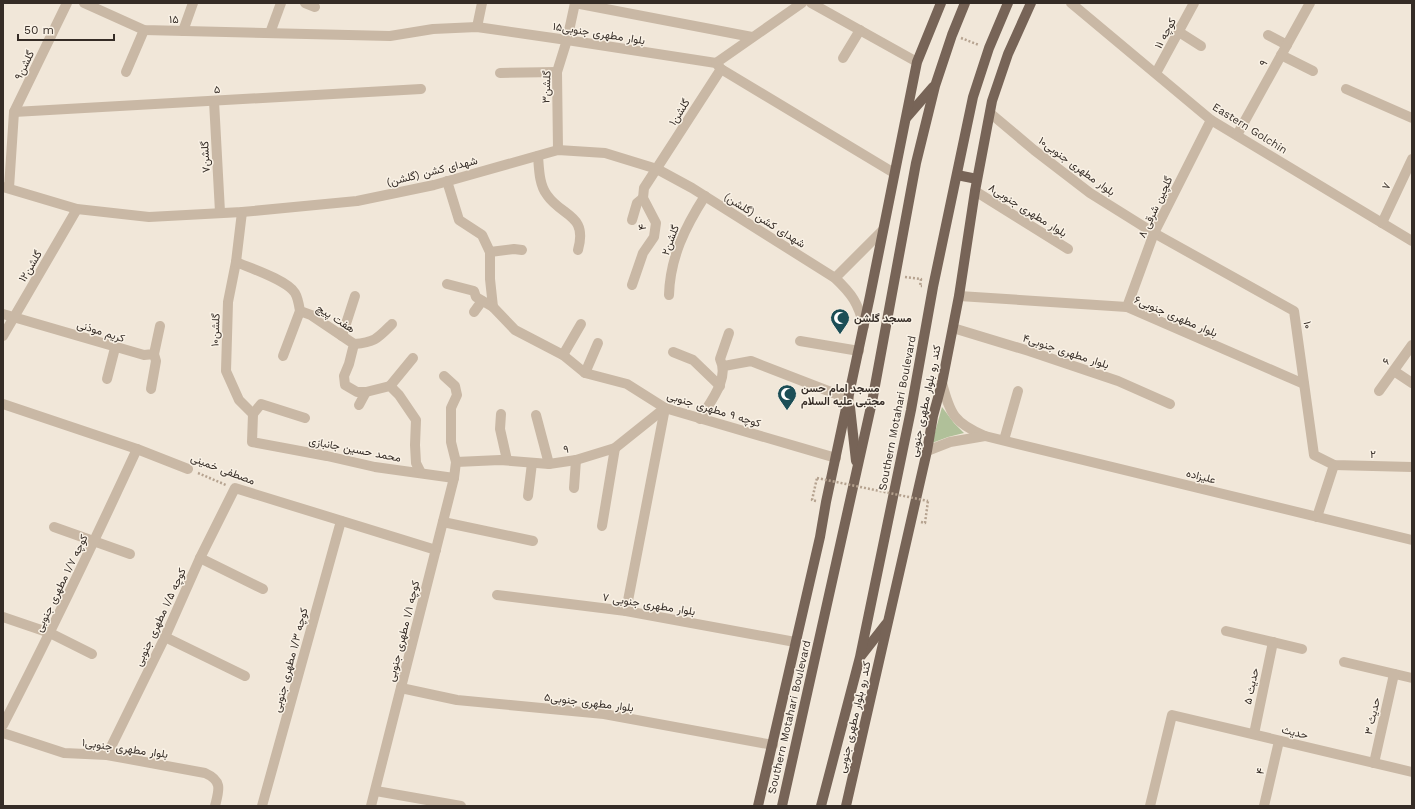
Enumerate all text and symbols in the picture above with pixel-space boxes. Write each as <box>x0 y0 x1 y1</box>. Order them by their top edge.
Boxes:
street label: ۱۵ <box>169 13 179 26</box>
scale bar <box>18 16 114 42</box>
street label: کوچه ۱۱ <box>1152 16 1180 51</box>
street label: بلوار مطهری جنوبی۱۵ <box>552 20 646 47</box>
text: 50 m <box>24 23 54 37</box>
street label: گلشن۹ <box>12 48 37 82</box>
street label: ۹ <box>1256 58 1270 69</box>
street label: گلشن۳ <box>539 70 554 104</box>
street label: ۵ <box>213 83 221 96</box>
street label: گلشن۱ <box>666 97 693 128</box>
street label: Eastern Golchin <box>1210 100 1290 157</box>
street label: بلوار مطهری جنوبی۱۰ <box>1036 134 1118 199</box>
street label: گلشن۷ <box>198 141 213 173</box>
street label: شهدای کشن (گلشن) <box>385 154 479 189</box>
street label: ۸ گلچین شرقی <box>1136 174 1176 241</box>
street label: ۷ <box>1379 180 1394 192</box>
street label: ۸بلوار مطهری جنوبی <box>986 181 1069 240</box>
street label: شهدای کشن (گلشن) <box>722 190 808 251</box>
street label: ۴ <box>636 223 649 231</box>
street label: گلشن۲ <box>659 223 682 257</box>
street label: گلشن۱۲ <box>16 248 45 284</box>
street label: بلوار مطهری جنوبی۶ <box>1132 293 1219 340</box>
street label: هفت پیچ <box>314 301 358 337</box>
mosque icon: مسجد گلشن <box>829 307 851 335</box>
place label: مسجد گلشن <box>854 312 912 325</box>
street label: گلشن۱۰ <box>208 313 223 347</box>
street label: کریم موذنی <box>75 318 127 346</box>
street label: ۱۰ <box>1301 320 1314 330</box>
street label: بلوار مطهری جنوبی۴ <box>1021 331 1111 372</box>
street label: ُSouthern Motahari Boulevard <box>876 335 919 492</box>
street label: کند رو بلوار مطهری جنوبی <box>907 344 944 458</box>
street label: ۶ <box>1380 355 1393 367</box>
place label: مسجد امام حسن مجتبی علیه السلام <box>801 382 885 409</box>
mosque icon: مسجد امام حسن مجتبی علیه السلام <box>776 383 798 411</box>
street label: کوچه ۹ مطهری جنوبی <box>665 389 763 431</box>
street label: محمد حسین جانبازی <box>308 434 402 465</box>
street label: ۹ <box>562 443 570 456</box>
street label: ۲ <box>1370 448 1376 461</box>
street label: مصطفی خمینی <box>189 451 257 488</box>
street label: علیزاده <box>1185 467 1217 486</box>
street label: کوچه ۱/۷ مطهری جنوبی <box>32 532 92 634</box>
street label: کوچه ۱/۵ مطهری جنوبی <box>132 566 190 669</box>
street label: کوچه ۱/۱ مطهری جنوبی <box>385 579 423 683</box>
street label: ۷ بلوار مطهری جنوبی <box>602 591 696 618</box>
street label: کوچه ۱/۳ مطهری جنوبی <box>270 606 312 714</box>
street label: ُSouthern Motahari Boulevard <box>765 639 814 795</box>
street label: کند رو بلوار مطهری جنوبی <box>835 660 874 774</box>
street label: حدیث ۵ <box>1241 667 1262 706</box>
street label: ۵بلوار مطهری جنوبی <box>543 691 634 714</box>
street label: حدیث ۳ <box>1362 696 1383 736</box>
street label: حدیث <box>1280 723 1309 742</box>
street label: ۱بلوار مطهری جنوبی <box>81 736 169 761</box>
street label: ۴ <box>1253 767 1268 776</box>

